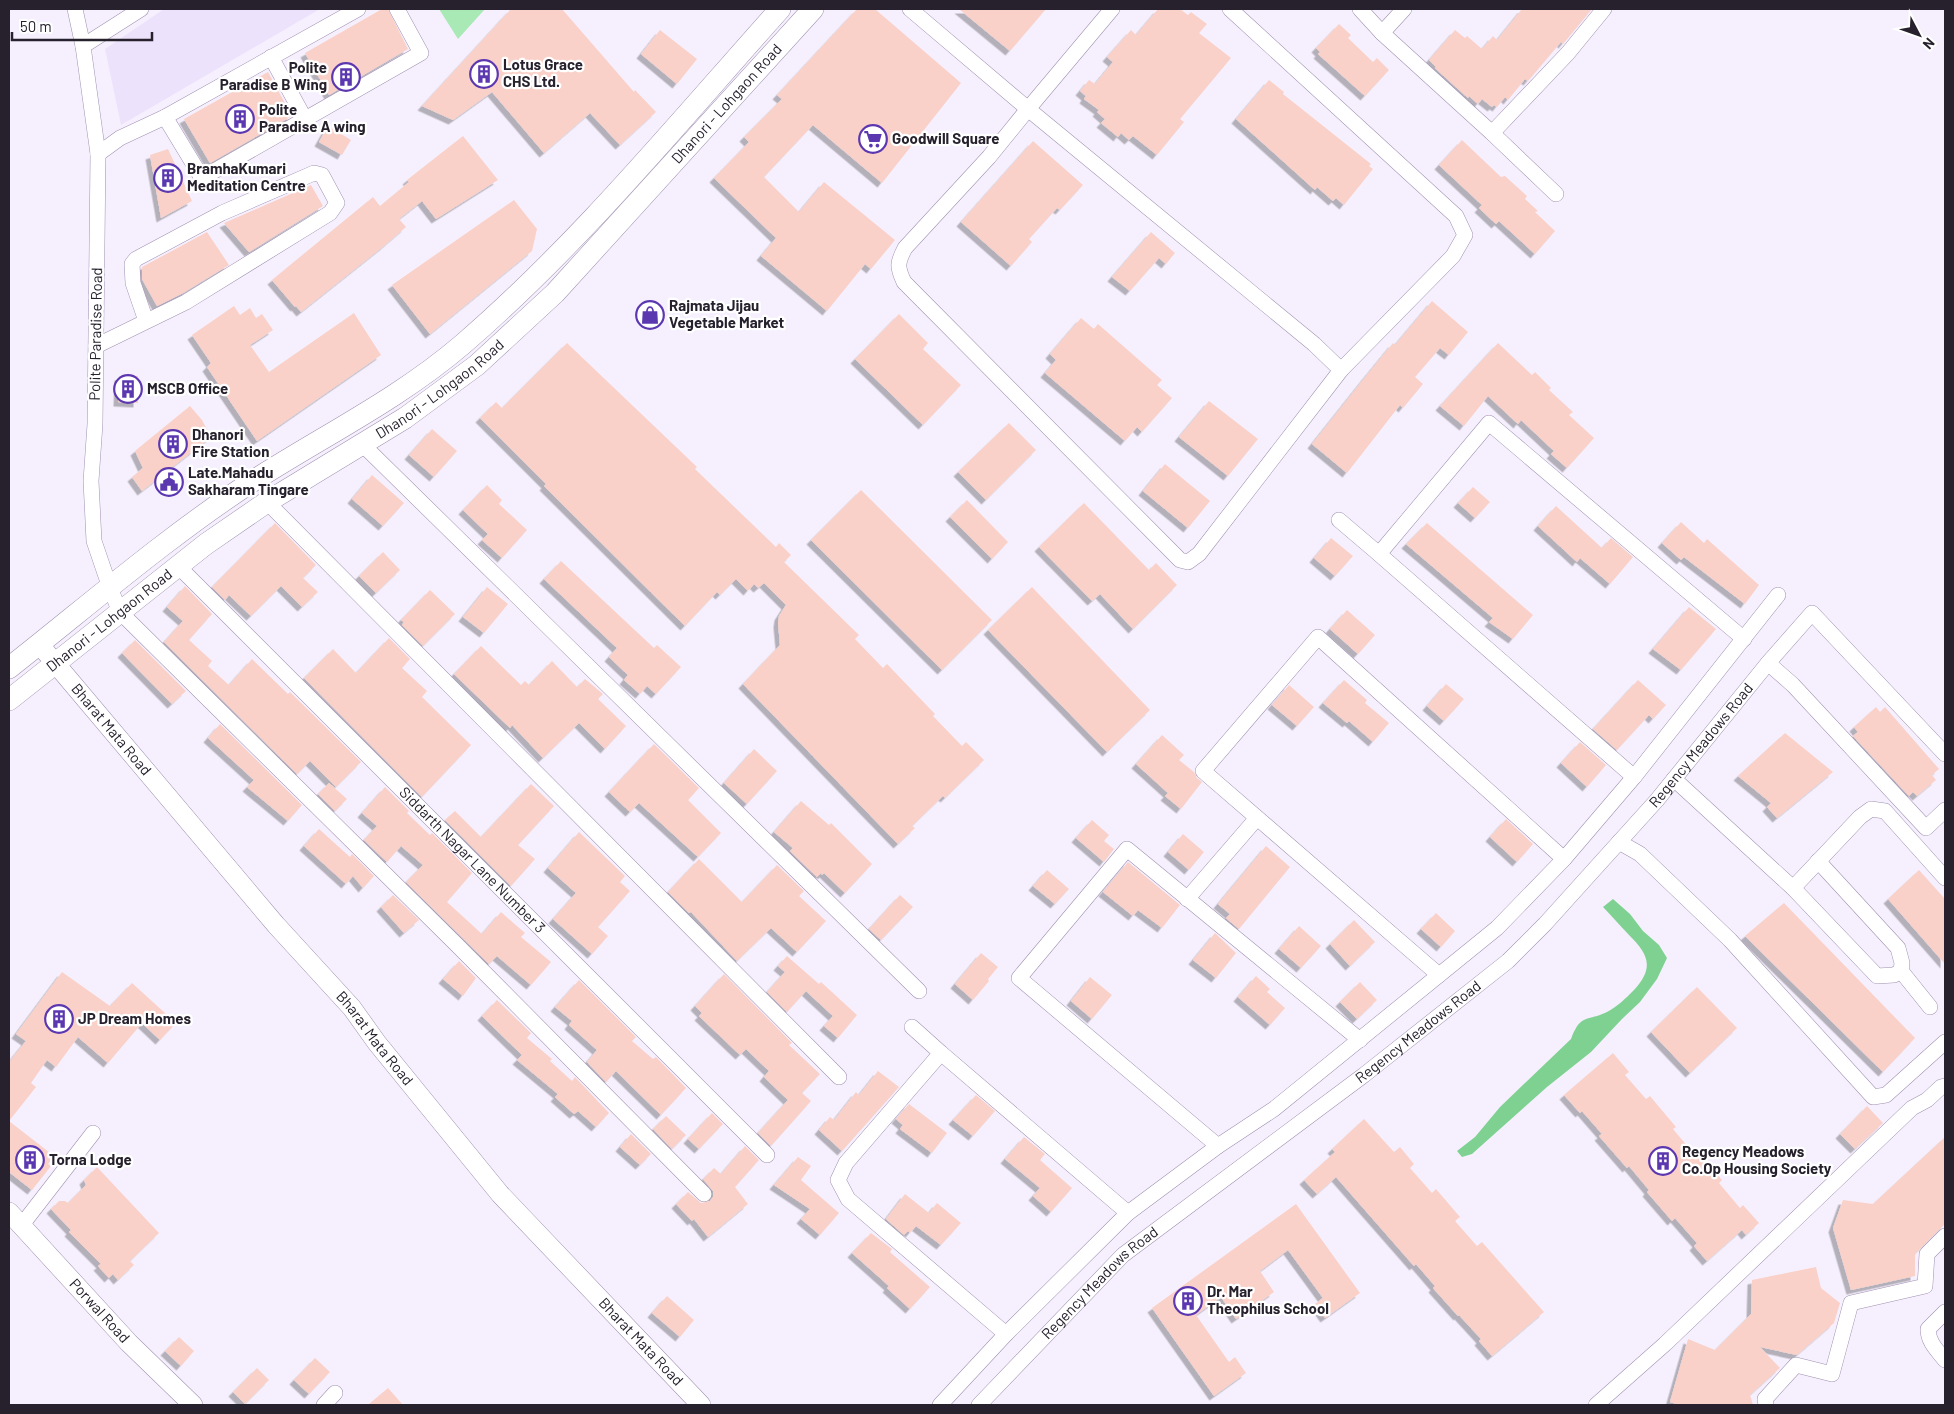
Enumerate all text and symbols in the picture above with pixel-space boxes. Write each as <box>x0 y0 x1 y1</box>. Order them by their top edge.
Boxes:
scale bar <box>12 10 152 42</box>
north arrow <box>1894 10 1944 60</box>
text: 50 m <box>20 17 52 35</box>
text: N <box>1920 35 1939 53</box>
street label: Dhanori - Lohgaon Road <box>667 40 785 167</box>
place label: Lotus Grace CHS Ltd. <box>503 55 583 90</box>
place label: Polite Paradise B Wing <box>220 58 327 93</box>
building icon: Lotus Grace CHS Ltd. <box>469 59 499 89</box>
building icon: Polite Paradise B Wing <box>331 62 361 92</box>
place label: Polite Paradise A wing <box>259 100 366 135</box>
building icon: Polite Paradise A wing <box>225 104 255 134</box>
supermarket icon: Goodwill Square <box>858 124 888 154</box>
place label: Goodwill Square <box>892 129 1000 147</box>
place label: BramhaKumari Meditation Centre <box>187 159 306 194</box>
building icon: BramhaKumari Meditation Centre <box>153 163 183 193</box>
street label: Polite Paradise Road <box>85 267 105 401</box>
place label: Rajmata Jijau Vegetable Market <box>669 296 785 331</box>
shop icon: Rajmata Jijau Vegetable Market <box>635 300 665 330</box>
street label: Dhanori - Lohgaon Road <box>372 335 507 442</box>
building icon: MSCB Office <box>113 374 143 404</box>
place label: MSCB Office <box>147 379 228 397</box>
place label: Dhanori Fire Station <box>192 425 269 460</box>
building icon: Dhanori Fire Station <box>158 429 188 459</box>
place label: Late.Mahadu Sakharam Tingare <box>188 463 309 498</box>
public building icon: Late.Mahadu Sakharam Tingare <box>154 467 184 497</box>
street label: Dhanori - Lohgaon Road <box>42 564 175 675</box>
street label: Bharat Mata Road <box>68 679 156 778</box>
street label: Regency Meadows Road <box>1645 679 1756 811</box>
street label: Siddarth Nagar Lane Number 3 <box>396 783 550 936</box>
street label: Regency Meadows Road <box>1351 976 1484 1086</box>
street label: Bharat Mata Road <box>333 987 418 1088</box>
building icon: JP Dream Homes <box>44 1004 74 1034</box>
place label: JP Dream Homes <box>78 1009 191 1027</box>
place label: Regency Meadows Co.Op Housing Society <box>1682 1142 1832 1177</box>
building icon: Torna Lodge <box>15 1145 45 1175</box>
building icon: Regency Meadows Co.Op Housing Society <box>1648 1146 1678 1176</box>
place label: Torna Lodge <box>49 1150 132 1168</box>
street label: Regency Meadows Road <box>1037 1222 1161 1342</box>
street label: Porwal Road <box>66 1274 134 1346</box>
place label: Dr. Mar Theophilus School <box>1207 1282 1329 1317</box>
building icon: Dr. Mar Theophilus School <box>1173 1286 1203 1316</box>
street label: Bharat Mata Road <box>596 1293 687 1389</box>

